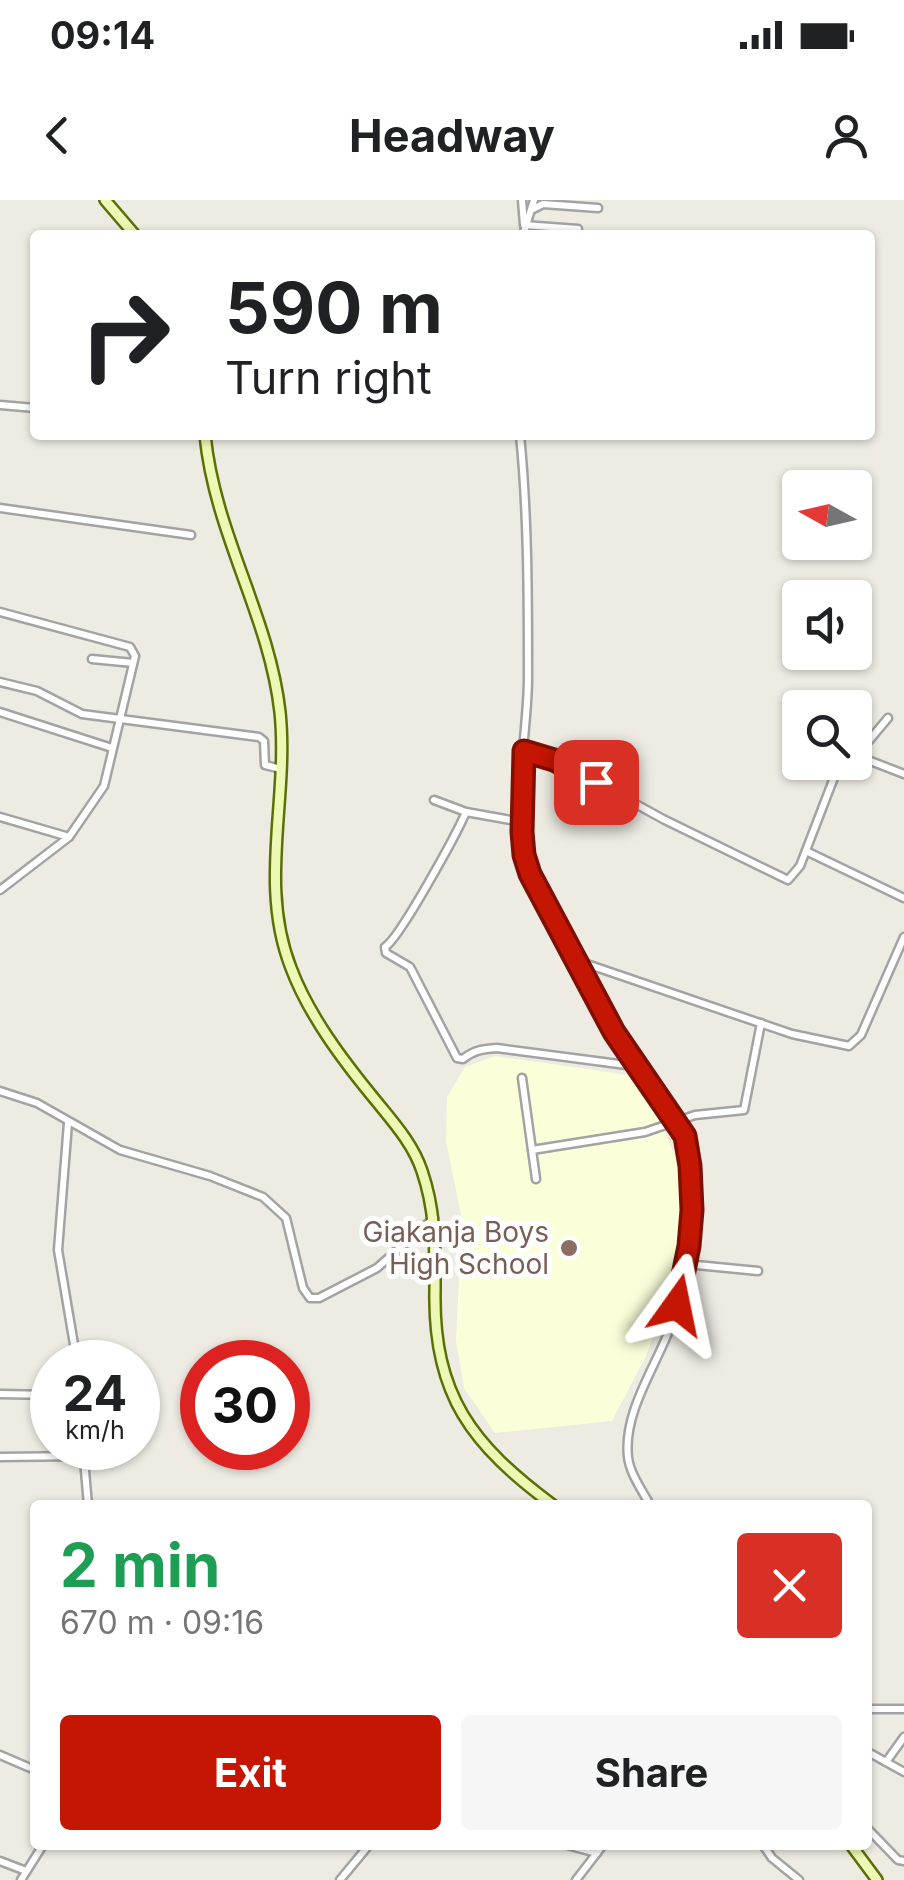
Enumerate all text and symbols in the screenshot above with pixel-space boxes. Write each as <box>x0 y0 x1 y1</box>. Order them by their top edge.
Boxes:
text: 09:14 <box>50 12 155 58</box>
icon: back <box>30 108 85 163</box>
text: Headway <box>349 108 555 163</box>
icon: person <box>819 108 874 163</box>
text: 590 m <box>225 265 443 350</box>
icon: right <box>60 270 190 400</box>
text: Turn right <box>225 350 432 405</box>
north arrow <box>782 470 872 560</box>
map controls <box>782 470 872 780</box>
button: sound <box>782 580 872 670</box>
button: search <box>782 690 872 780</box>
pin <box>554 740 639 825</box>
icon: arrive <box>569 755 624 810</box>
place label: Giakanja Boys High School <box>363 1215 549 1281</box>
marker: Giakanja Boys High School <box>558 1237 580 1259</box>
position arrow <box>625 1253 729 1357</box>
speed limit sign: 30 <box>180 1340 310 1470</box>
text: 24 <box>63 1363 127 1423</box>
text: km/h <box>65 1415 125 1445</box>
text: 2 min <box>60 1529 220 1601</box>
button: close <box>737 1533 842 1638</box>
text: 670 m · 09:16 <box>60 1603 264 1642</box>
button: Exit <box>60 1715 441 1830</box>
button: Share <box>461 1715 842 1830</box>

